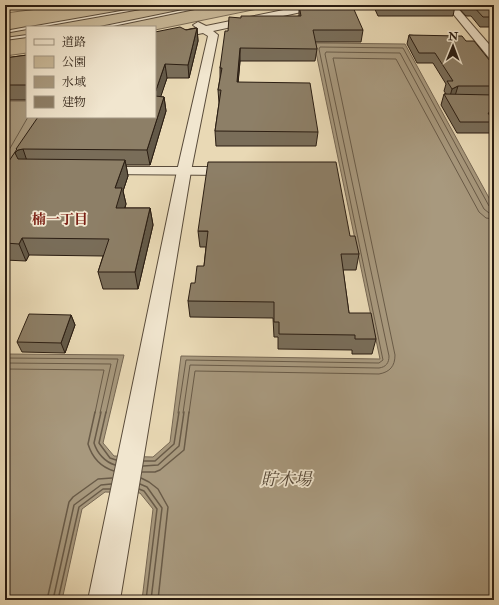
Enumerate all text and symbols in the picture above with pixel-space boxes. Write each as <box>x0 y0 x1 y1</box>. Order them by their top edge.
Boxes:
legend <box>26 26 156 118</box>
north arrow <box>433 26 473 66</box>
text: N <box>447 30 459 43</box>
text: 道路 <box>62 35 86 50</box>
text: 公園 <box>62 55 86 70</box>
text: 水域 <box>62 75 86 90</box>
text: 建物 <box>62 95 86 110</box>
district label: 楠一丁目 <box>32 211 88 228</box>
water label: 貯木場 <box>261 469 313 490</box>

